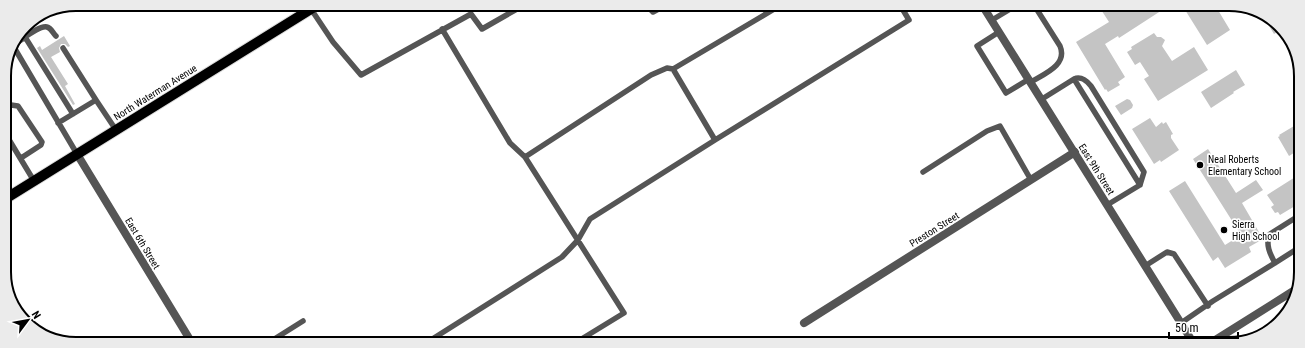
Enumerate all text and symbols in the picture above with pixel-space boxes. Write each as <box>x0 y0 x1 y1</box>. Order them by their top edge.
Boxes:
street label: North Waterman Avenue <box>112 62 199 122</box>
street label: East 9th Street <box>1077 142 1117 197</box>
place label: Neal Roberts Elementary School <box>1208 154 1281 177</box>
marker: Neal Roberts Elementary School <box>1195 160 1205 170</box>
street label: Preston Street <box>908 210 961 249</box>
street label: East 6th Street <box>123 216 162 271</box>
place label: Sierra High School <box>1232 219 1280 242</box>
marker: Sierra High School <box>1219 225 1229 235</box>
north arrow <box>8 300 48 340</box>
text: N <box>29 309 43 321</box>
scale bar <box>1169 314 1238 340</box>
text: 50 m <box>1175 321 1199 335</box>

